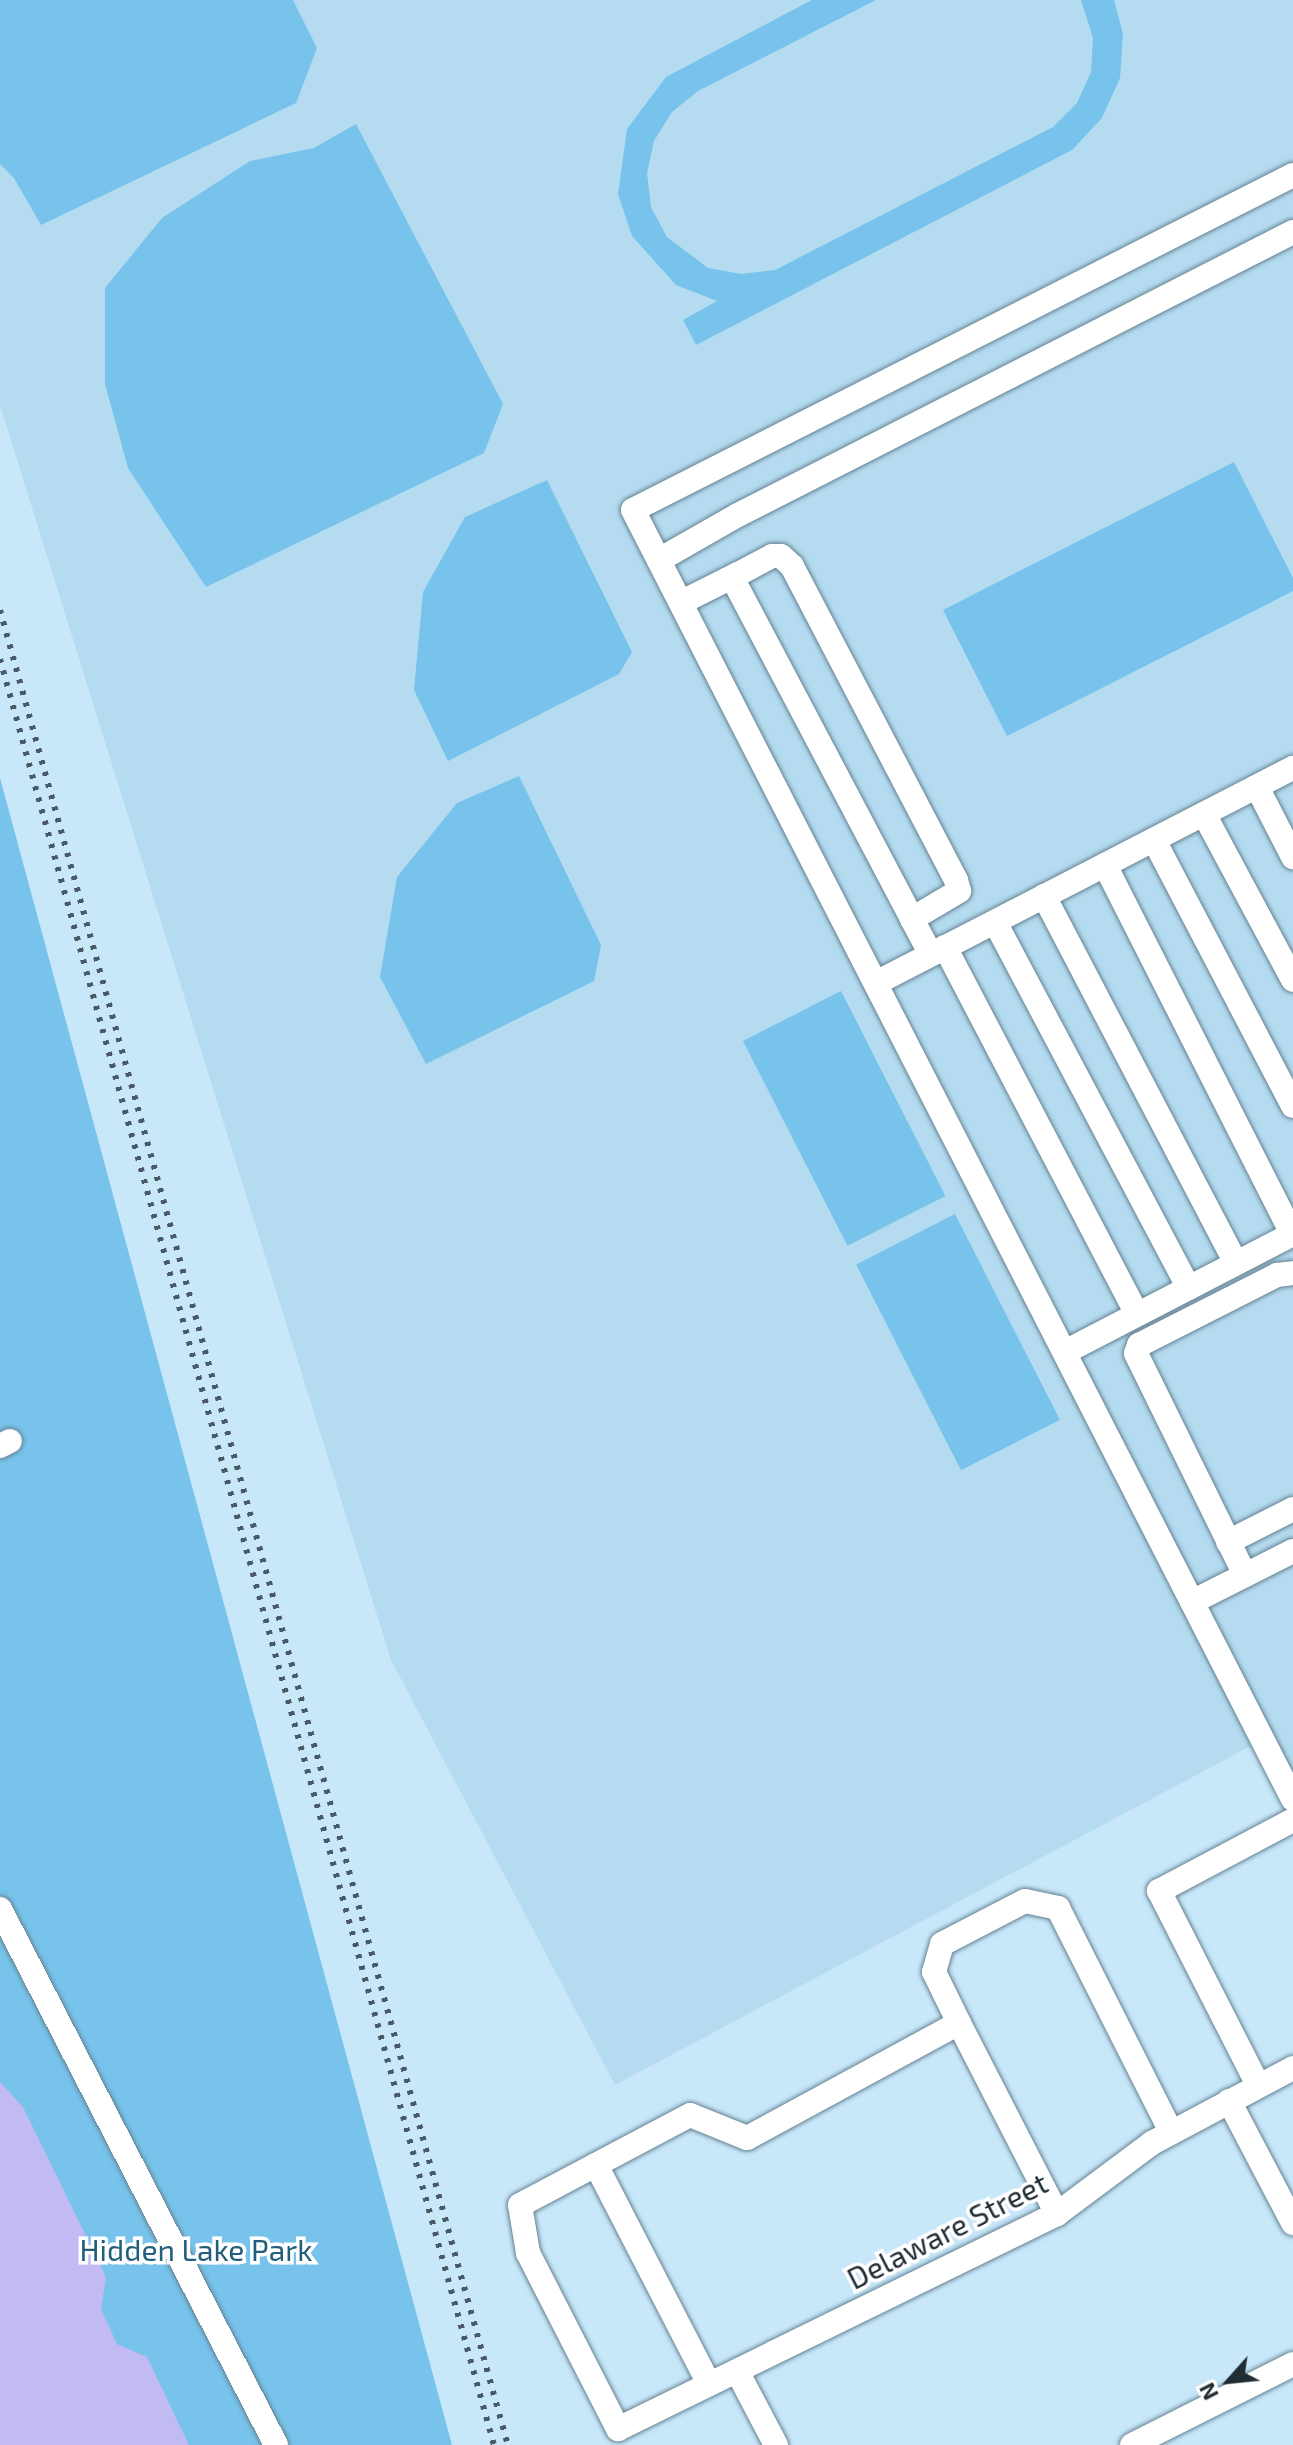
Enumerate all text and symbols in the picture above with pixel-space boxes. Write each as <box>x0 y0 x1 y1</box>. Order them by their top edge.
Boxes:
street label: Delaware Street <box>841 2164 1053 2296</box>
park label: Hidden Lake Park <box>80 2231 312 2267</box>
north arrow <box>1189 2341 1269 2421</box>
text: N <box>1192 2379 1223 2405</box>

